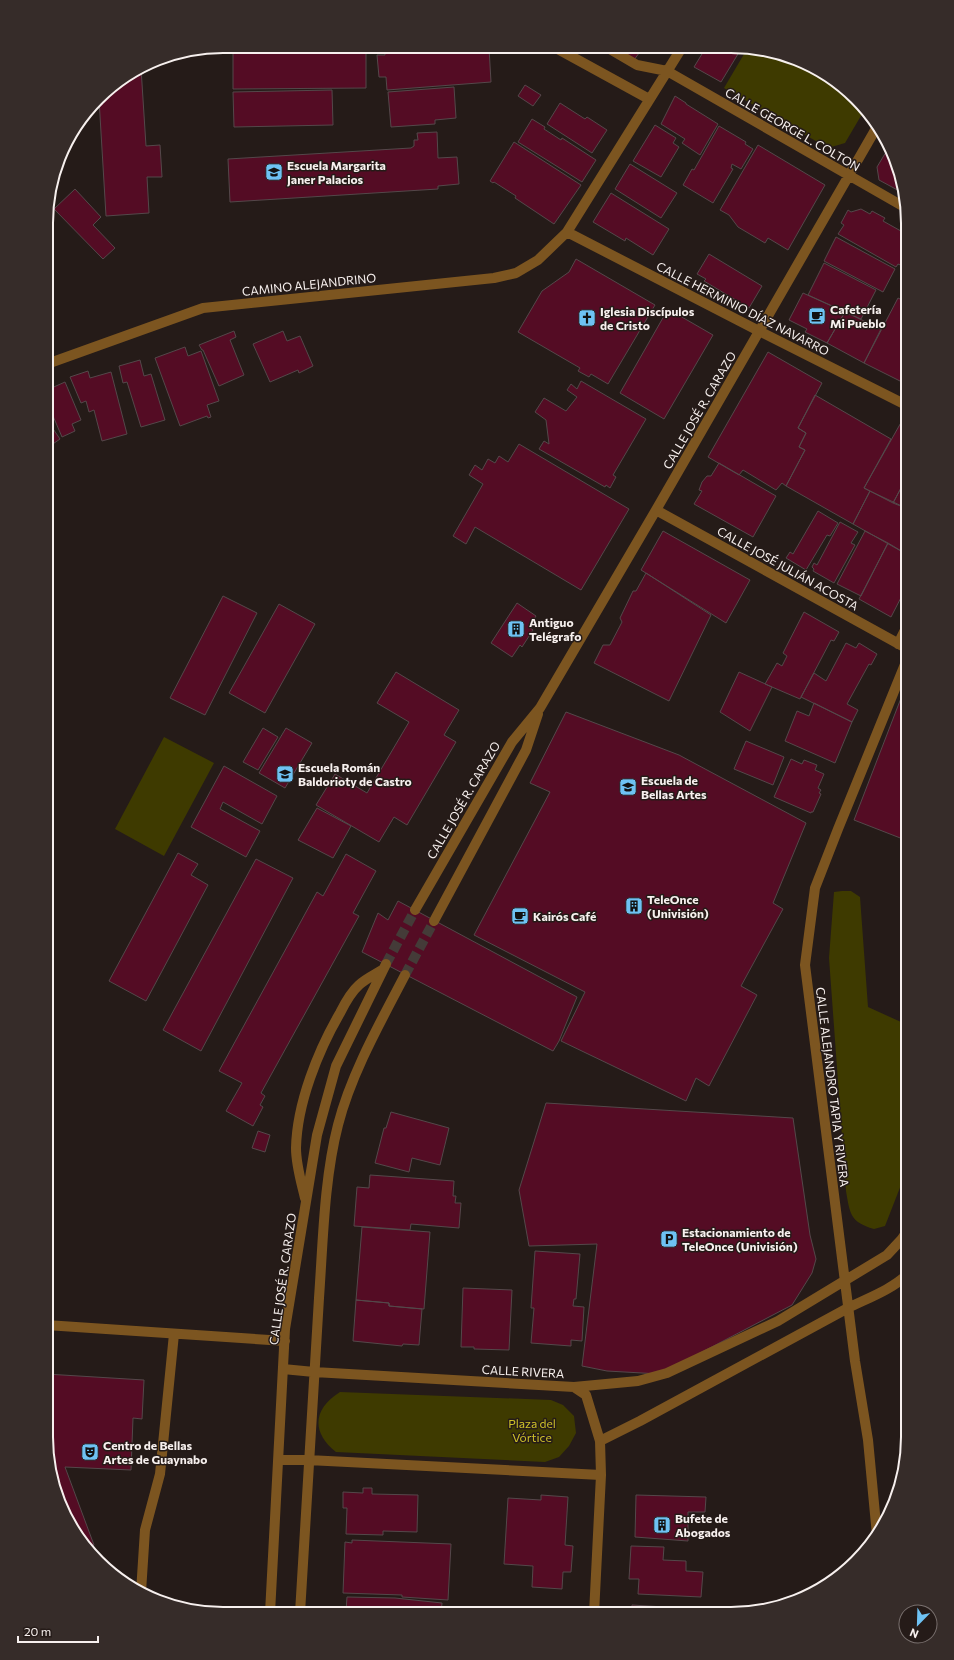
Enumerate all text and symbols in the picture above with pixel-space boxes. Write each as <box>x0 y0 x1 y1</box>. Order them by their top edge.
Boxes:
street label: CALLE GEORGE L. COLTON <box>723 85 863 173</box>
place label: Escuela Margarita Janer Palacios <box>287 158 386 187</box>
school or university icon: Escuela Margarita Janer Palacios <box>264 162 284 182</box>
street label: CALLE HERMINIO DÍAZ NAVARRO <box>654 258 832 358</box>
street label: CAMINO ALEJANDRINO <box>241 270 377 299</box>
place label: Cafetería Mi Pueblo <box>830 302 886 330</box>
place label: Iglesia Discípulos de Cristo <box>600 304 695 332</box>
cafe icon: Cafetería Mi Pueblo <box>807 306 827 326</box>
church icon: Iglesia Discípulos de Cristo <box>577 308 597 328</box>
street label: CALLE JOSÉ R. CARAZO <box>660 349 739 472</box>
street label: CALLE JOSÉ JULIÁN ACOSTA <box>714 523 861 614</box>
place label: Antiguo Telégrafo <box>529 615 581 643</box>
building icon: Antiguo Telégrafo <box>506 619 526 639</box>
street label: CALLE JOSÉ R. CARAZO <box>424 739 503 862</box>
place label: Escuela Román Baldorioty de Castro <box>298 760 412 788</box>
school or university icon: Escuela Román Baldorioty de Castro <box>275 764 295 784</box>
place label: Escuela de Bellas Artes <box>641 773 707 801</box>
school or university icon: Escuela de Bellas Artes <box>618 777 638 797</box>
place label: TeleOnce (Univisión) <box>647 892 709 920</box>
building icon: TeleOnce (Univisión) <box>624 896 644 916</box>
cafe icon: Kairós Café <box>510 906 530 926</box>
place label: Kairós Café <box>533 909 596 923</box>
street label: CALLE ALEJANDRO TAPIA Y RIVERA <box>813 986 852 1188</box>
street label: CALLE JOSÉ R. CARAZO <box>266 1212 299 1346</box>
place label: Estacionamiento de TeleOnce (Univisión) <box>682 1225 798 1253</box>
parking icon: Estacionamiento de TeleOnce (Univisión) <box>659 1229 679 1249</box>
street label: CALLE RIVERA <box>481 1362 565 1380</box>
park label: Plaza del Vórtice <box>508 1416 556 1444</box>
place label: Centro de Bellas Artes de Guaynabo <box>103 1438 207 1466</box>
theatre icon: Centro de Bellas Artes de Guaynabo <box>80 1442 100 1462</box>
place label: Bufete de Abogados <box>675 1511 731 1539</box>
building icon: Bufete de Abogados <box>652 1515 672 1535</box>
north arrow <box>898 1604 938 1644</box>
scale bar <box>18 1618 98 1644</box>
text: 20 m <box>24 1624 51 1638</box>
text: N <box>908 1626 920 1641</box>

